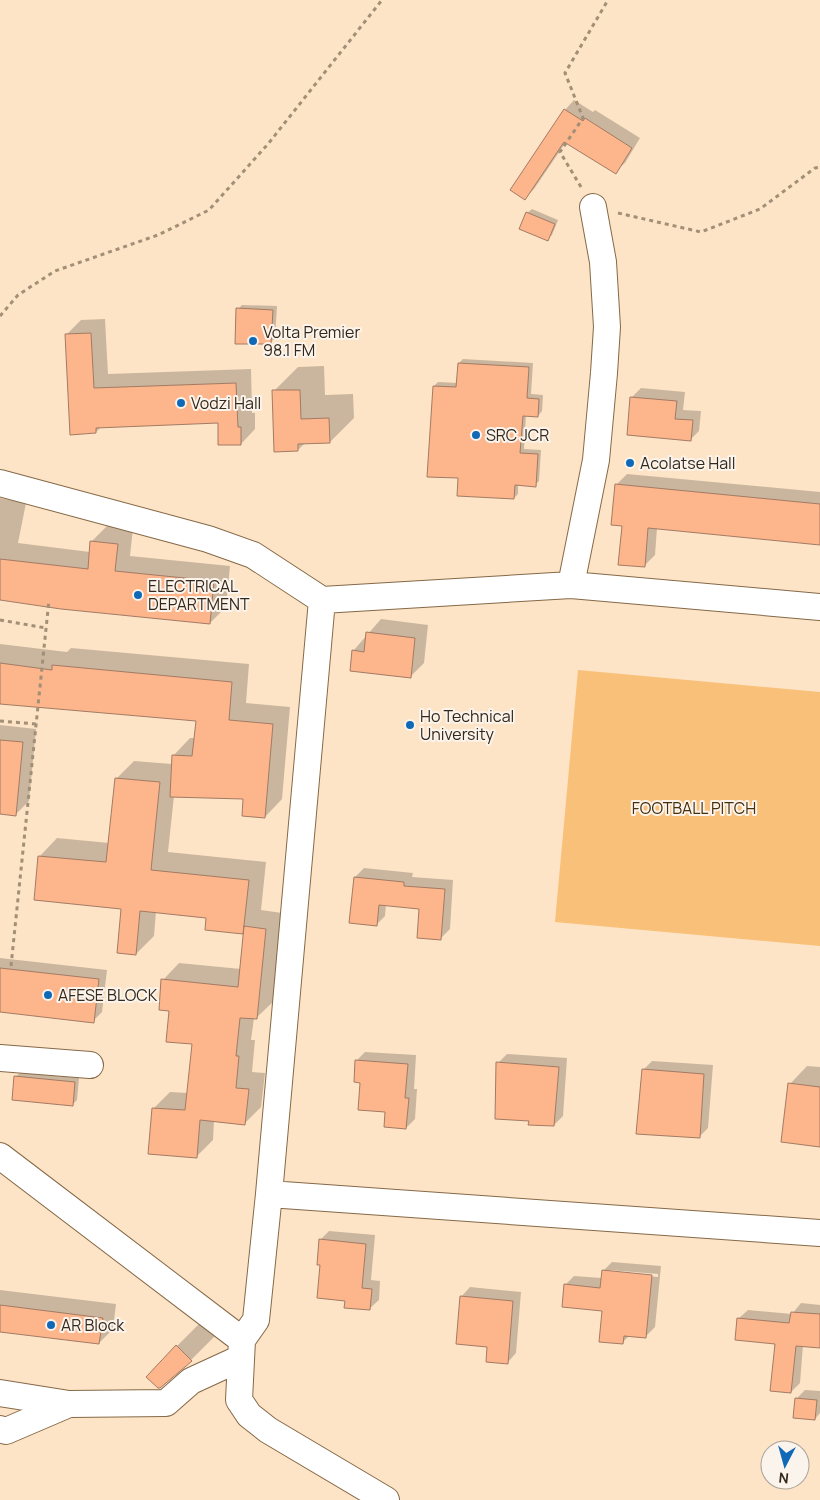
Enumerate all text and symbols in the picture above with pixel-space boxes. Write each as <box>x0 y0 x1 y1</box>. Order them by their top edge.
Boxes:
place label: Volta Premier 98.1 FM <box>263 321 360 361</box>
marker: Volta Premier 98.1 FM <box>247 335 259 347</box>
place label: Vodzi Hall <box>191 392 261 414</box>
marker: Vodzi Hall <box>175 397 187 409</box>
place label: SRC JCR <box>486 424 549 446</box>
marker: SRC JCR <box>470 429 482 441</box>
place label: Acolatse Hall <box>640 452 736 474</box>
marker: Acolatse Hall <box>624 457 636 469</box>
place label: ELECTRICAL DEPARTMENT <box>148 575 250 615</box>
marker: ELECTRICAL DEPARTMENT <box>132 589 144 601</box>
place label: Ho Technical University <box>420 705 514 745</box>
marker: Ho Technical University <box>404 719 416 731</box>
park label: FOOTBALL PITCH <box>632 797 756 819</box>
place label: AFESE BLOCK <box>58 984 158 1006</box>
marker: AFESE BLOCK <box>42 989 54 1001</box>
place label: AR Block <box>61 1314 125 1336</box>
marker: AR Block <box>45 1319 57 1331</box>
north arrow <box>760 1440 810 1490</box>
text: N <box>778 1468 790 1488</box>

